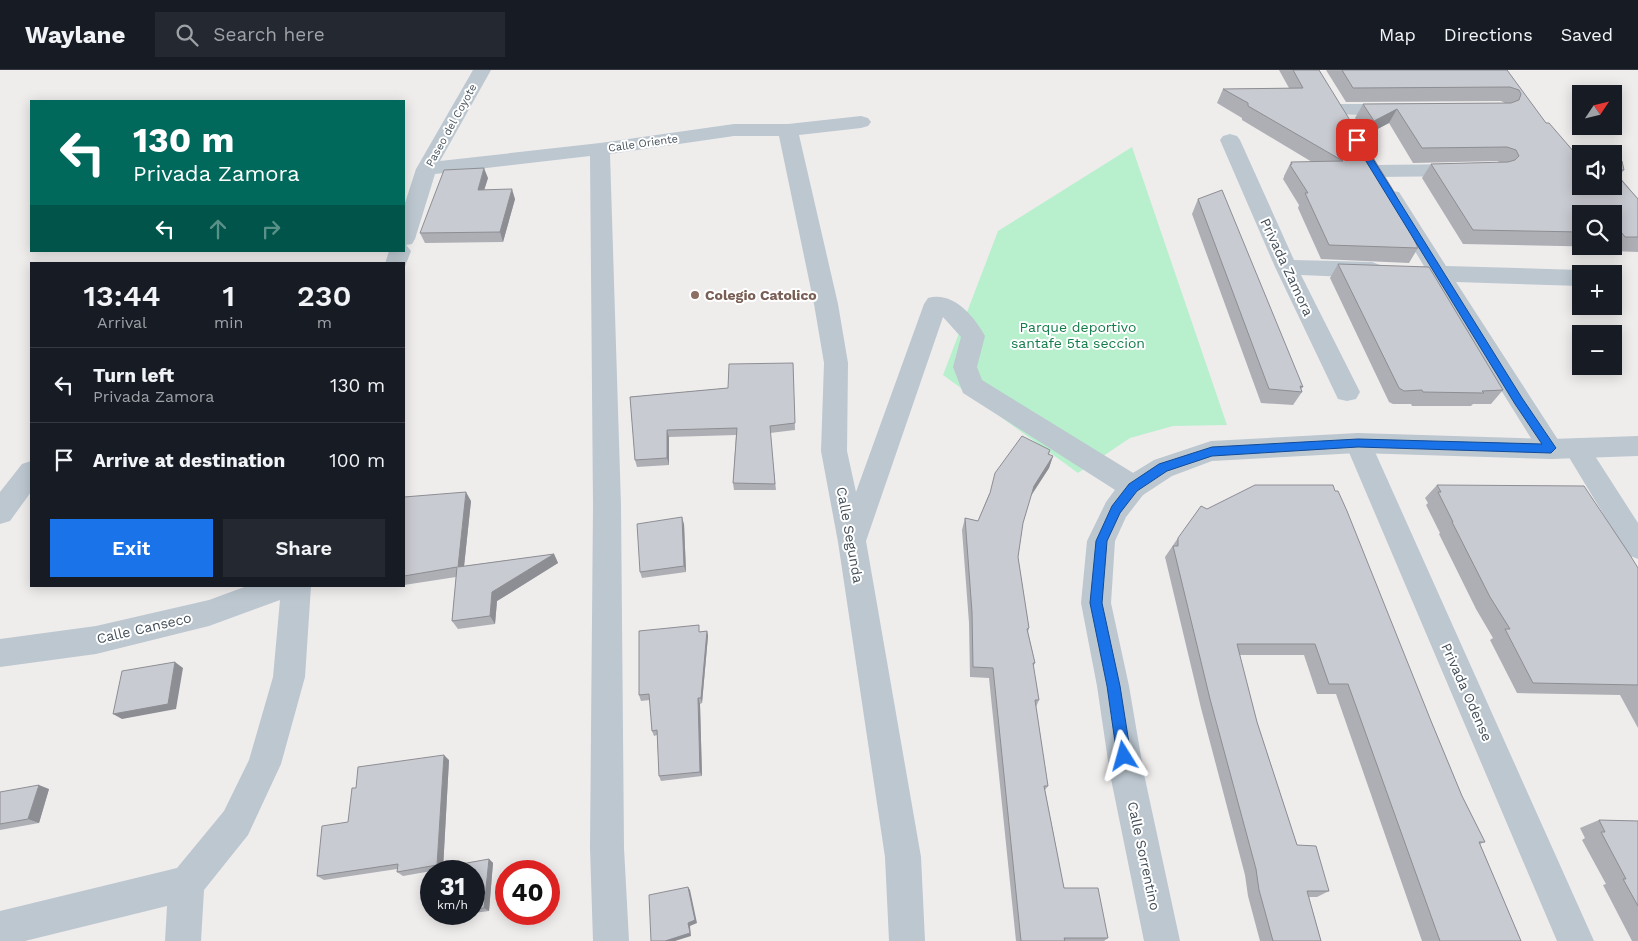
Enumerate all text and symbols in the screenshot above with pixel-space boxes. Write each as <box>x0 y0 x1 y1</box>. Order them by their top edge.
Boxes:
search box <box>155 12 505 57</box>
text: Waylane <box>25 21 125 49</box>
icon: search <box>173 21 201 49</box>
text: Search here <box>213 23 325 46</box>
text: Map <box>1379 24 1416 45</box>
text: Directions <box>1444 24 1533 45</box>
text: Saved <box>1561 24 1613 45</box>
street label: Paseo del Coyote <box>423 82 480 169</box>
north arrow <box>1572 85 1622 135</box>
map controls <box>1572 85 1622 375</box>
text: 130 m <box>133 119 234 161</box>
pin <box>1336 119 1378 161</box>
icon: left <box>50 120 115 185</box>
icon: arrive <box>1343 126 1371 154</box>
street label: Calle Oriente <box>607 132 679 155</box>
button: sound <box>1572 145 1622 195</box>
text: Privada Zamora <box>133 161 300 186</box>
button: search <box>1572 205 1622 255</box>
icon: left <box>151 215 179 243</box>
icon: ahead <box>204 215 232 243</box>
icon: right <box>257 215 285 243</box>
street label: Privada Zamora <box>1257 216 1317 319</box>
button: + <box>1572 265 1622 315</box>
text: 13:44 <box>83 278 161 313</box>
text: 1 <box>223 278 235 313</box>
text: 230 <box>297 278 352 313</box>
place label: Colegio Catolico <box>705 287 817 303</box>
marker: Colegio Catolico <box>689 289 701 301</box>
text: Arrival <box>97 313 147 332</box>
text: min <box>214 313 244 332</box>
text: m <box>317 313 332 332</box>
park label: Parque deportivo santafe 5ta seccion <box>1011 319 1145 351</box>
button: − <box>1572 325 1622 375</box>
text: Turn left <box>93 364 174 387</box>
icon: left <box>50 371 78 399</box>
text: 130 m <box>330 374 385 397</box>
text: Privada Zamora <box>93 387 214 406</box>
icon: arrive <box>50 446 78 474</box>
text: Arrive at destination <box>93 449 285 472</box>
text: 100 m <box>329 449 385 472</box>
street label: Calle Segunda <box>834 486 866 584</box>
button: Exit <box>50 519 213 577</box>
button: Share <box>223 519 385 577</box>
street label: Calle Canseco <box>95 609 193 647</box>
street label: Privada Odense <box>1438 641 1496 743</box>
position arrow <box>1097 729 1149 781</box>
street label: Calle Sorrentino <box>1125 800 1163 912</box>
speed limit sign: 40 <box>495 860 560 925</box>
text: 31 <box>440 872 465 901</box>
text: km/h <box>437 898 468 912</box>

